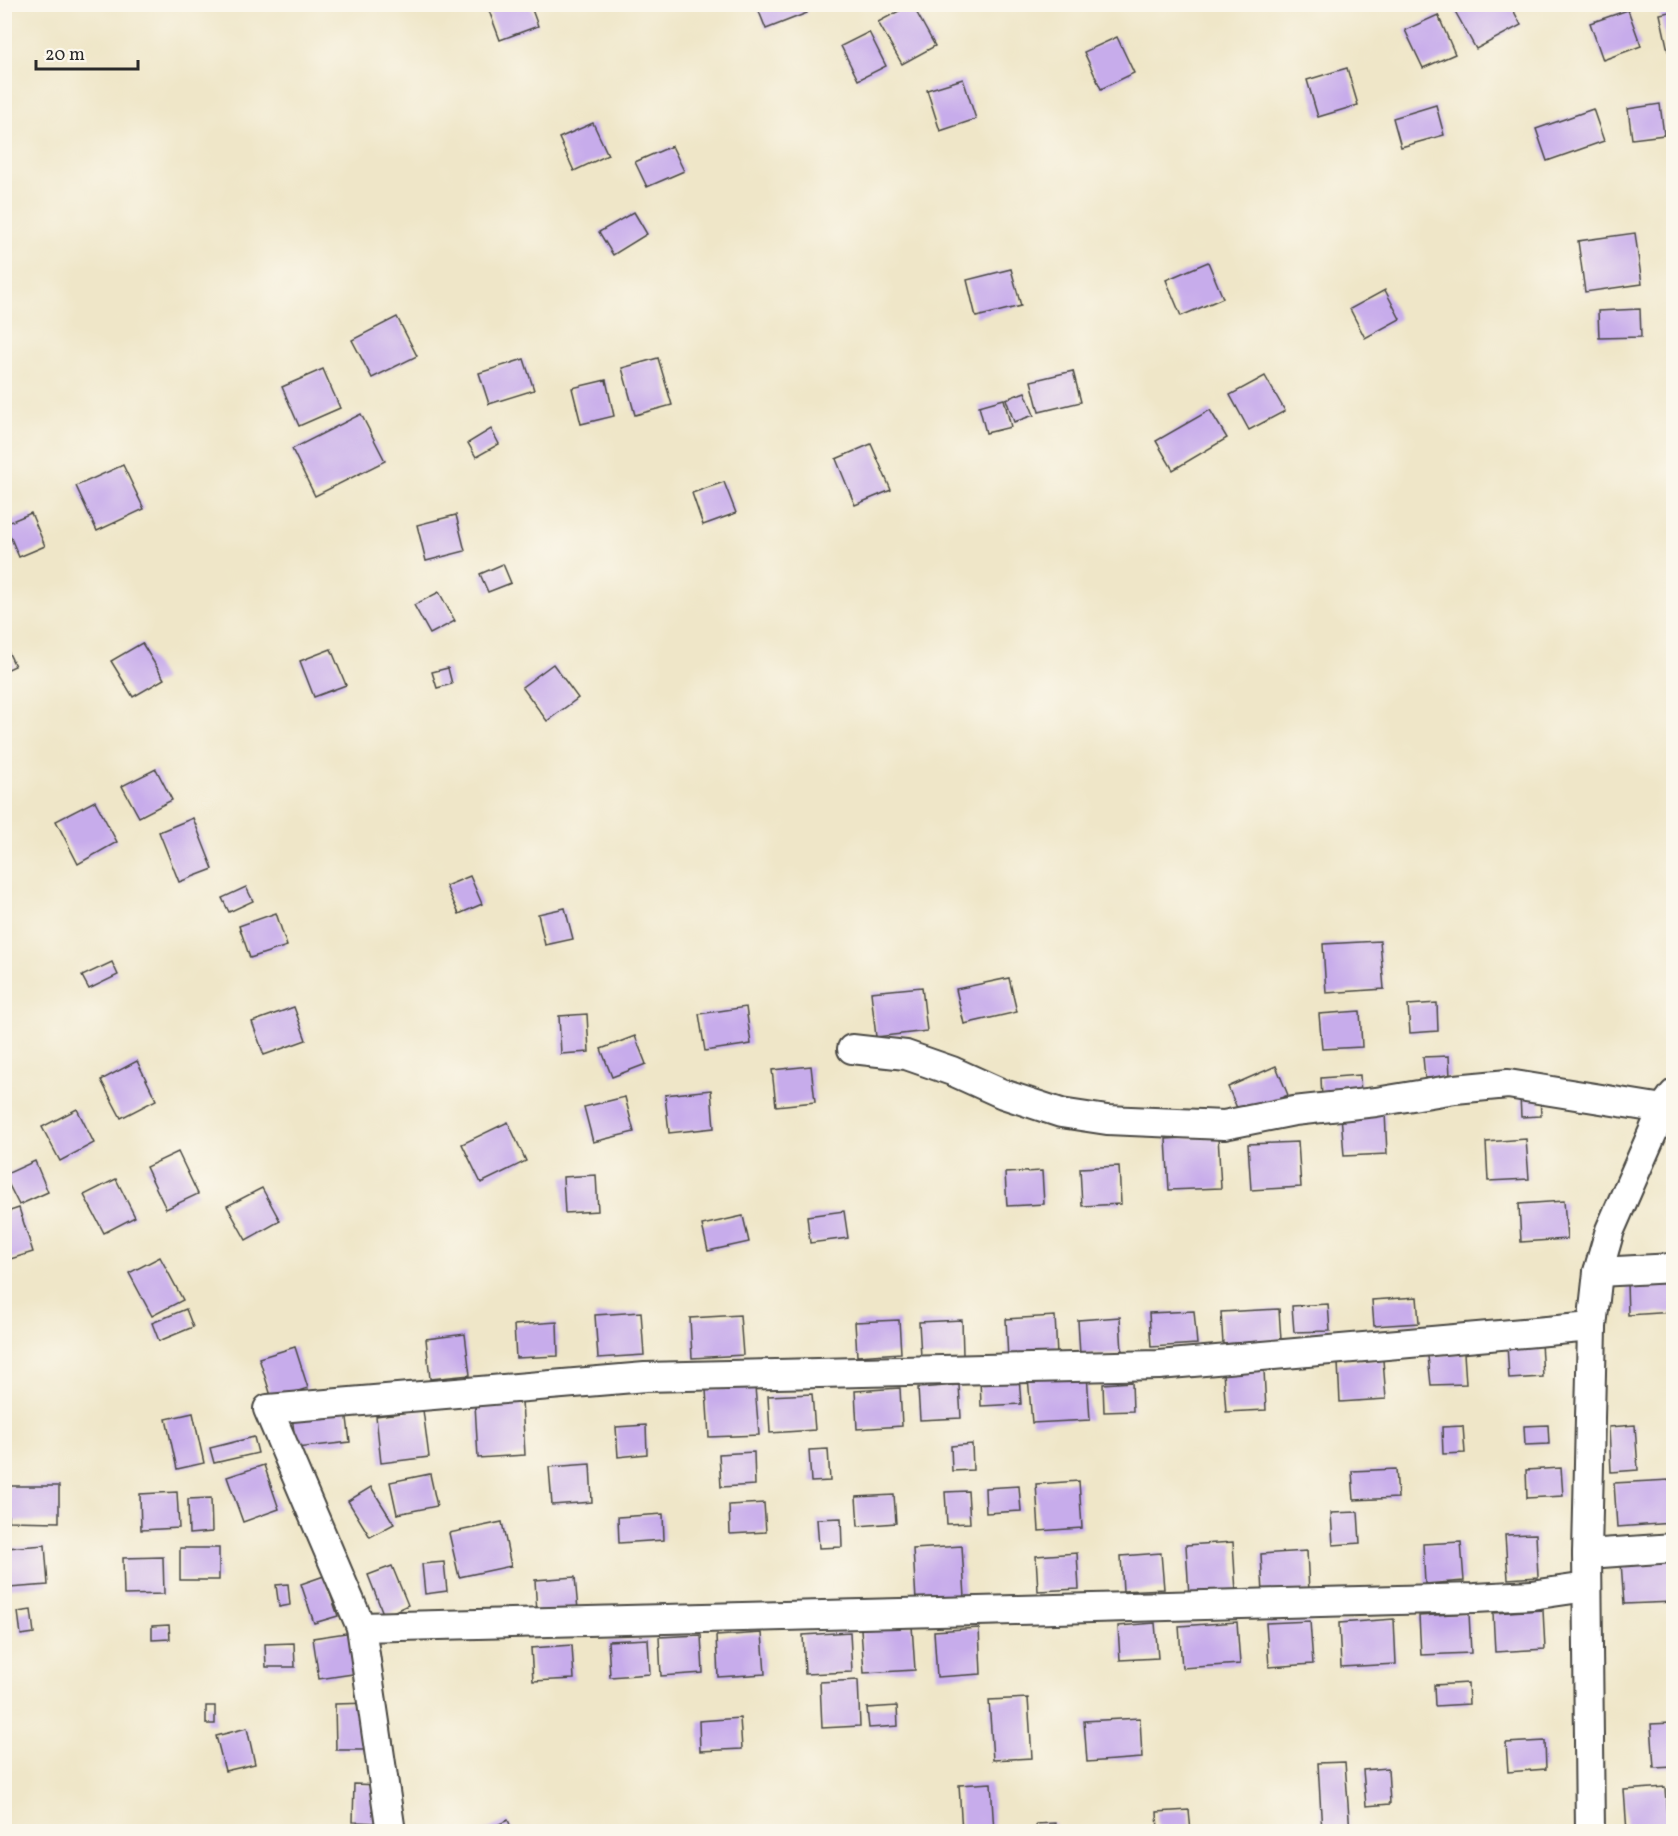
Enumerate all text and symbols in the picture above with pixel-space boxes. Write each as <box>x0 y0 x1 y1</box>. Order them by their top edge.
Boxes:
scale bar <box>36 33 138 71</box>
text: 20 m <box>45 43 85 68</box>

